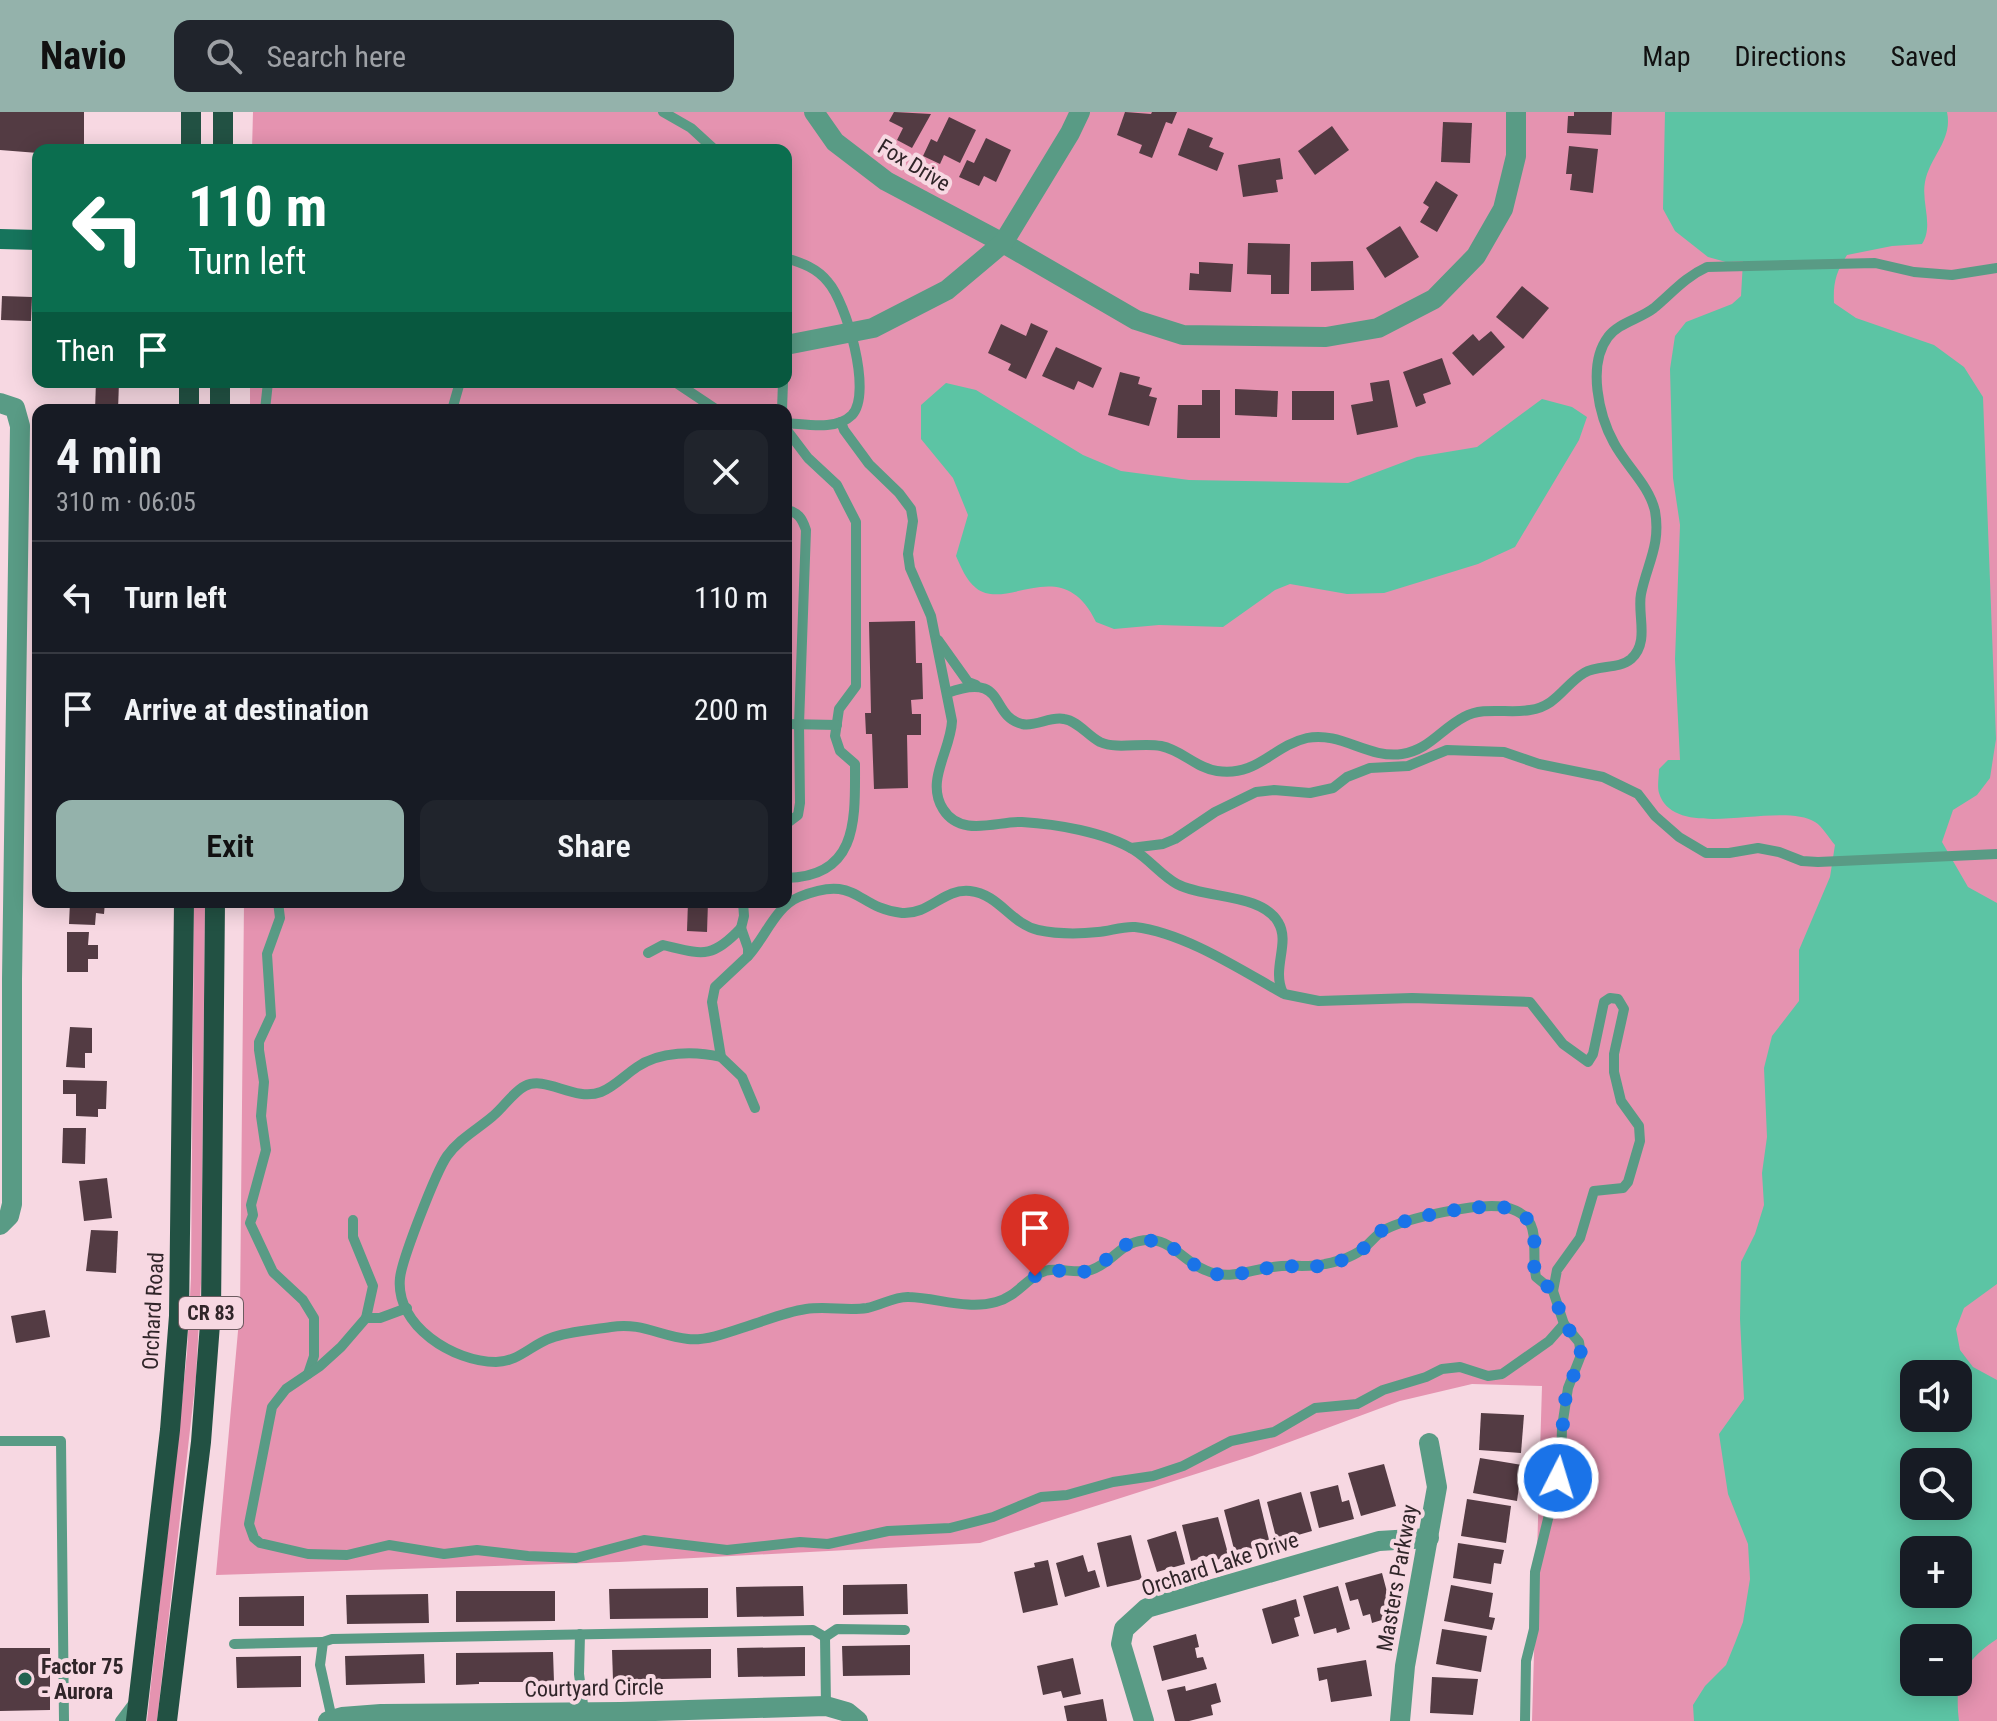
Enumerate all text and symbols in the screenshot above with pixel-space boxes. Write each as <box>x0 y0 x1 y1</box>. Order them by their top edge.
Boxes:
search box <box>174 20 734 92</box>
text: Navio <box>40 34 126 78</box>
icon: search <box>202 34 246 78</box>
text: Search here <box>266 39 406 74</box>
text: Map <box>1642 40 1691 73</box>
text: Directions <box>1735 40 1846 73</box>
text: Saved <box>1890 40 1957 73</box>
street label: Fox Drive <box>873 134 955 196</box>
text: 110 m <box>188 174 327 240</box>
icon: left <box>56 176 160 280</box>
text: Turn left <box>188 241 306 283</box>
icon: arrive <box>131 328 175 372</box>
text: Then <box>56 333 115 368</box>
text: 4 min <box>56 428 162 485</box>
button: close <box>684 430 768 514</box>
text: 310 m · 06:05 <box>56 487 196 517</box>
icon: left <box>56 575 100 619</box>
text: Turn left <box>124 580 227 615</box>
text: 110 m <box>694 580 768 615</box>
icon: arrive <box>56 687 100 731</box>
text: Arrive at destination <box>124 692 369 727</box>
text: 200 m <box>694 692 768 727</box>
button: Exit <box>56 800 404 892</box>
button: Share <box>420 800 768 892</box>
pin <box>1001 1194 1069 1276</box>
icon: arrive <box>1013 1206 1057 1250</box>
street label: Orchard Road <box>137 1252 169 1370</box>
road number: CR 83 <box>179 1297 243 1329</box>
map controls <box>1900 1360 1972 1696</box>
button: sound <box>1900 1360 1972 1432</box>
position arrow <box>1516 1436 1600 1520</box>
button: search <box>1900 1448 1972 1520</box>
street label: Masters Parkway <box>1372 1503 1422 1653</box>
street label: Orchard Lake Drive <box>1138 1527 1302 1601</box>
button: + <box>1900 1536 1972 1608</box>
button: − <box>1900 1624 1972 1696</box>
place label: Factor 75 - Aurora <box>41 1654 124 1704</box>
marker: Factor 75 - Aurora <box>16 1670 34 1688</box>
street label: Courtyard Circle <box>524 1674 664 1702</box>

